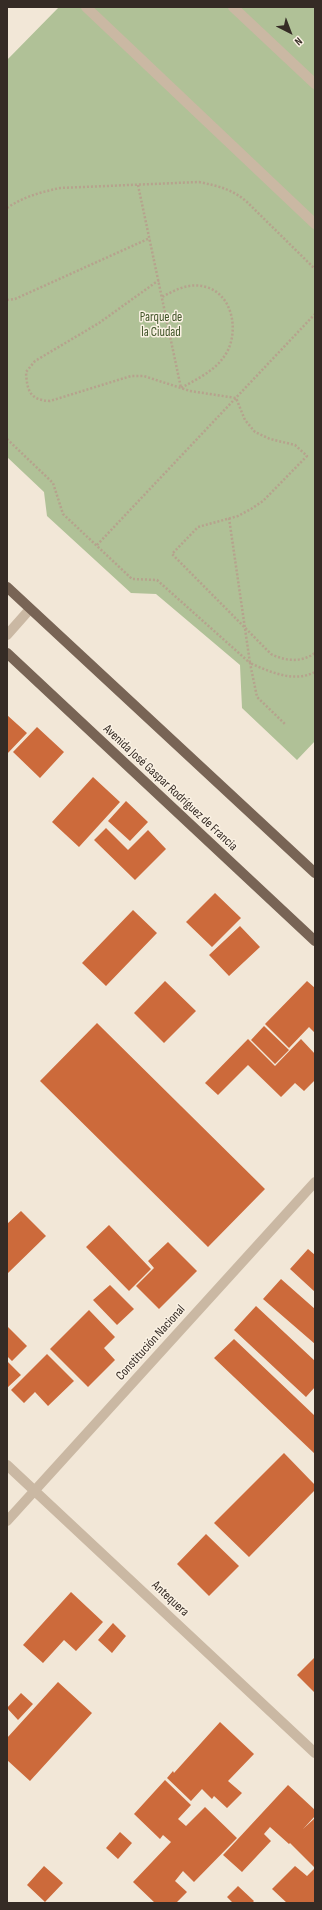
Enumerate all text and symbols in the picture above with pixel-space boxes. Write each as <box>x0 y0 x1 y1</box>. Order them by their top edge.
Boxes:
north arrow <box>270 12 310 52</box>
text: N <box>292 34 305 48</box>
park label: Parque de la Ciudad <box>140 310 182 341</box>
street label: Avenida José Gaspar Rodríguez de Francia <box>100 722 240 854</box>
street label: Constitución Nacional <box>113 1302 189 1384</box>
street label: Antequera <box>148 1578 192 1620</box>

